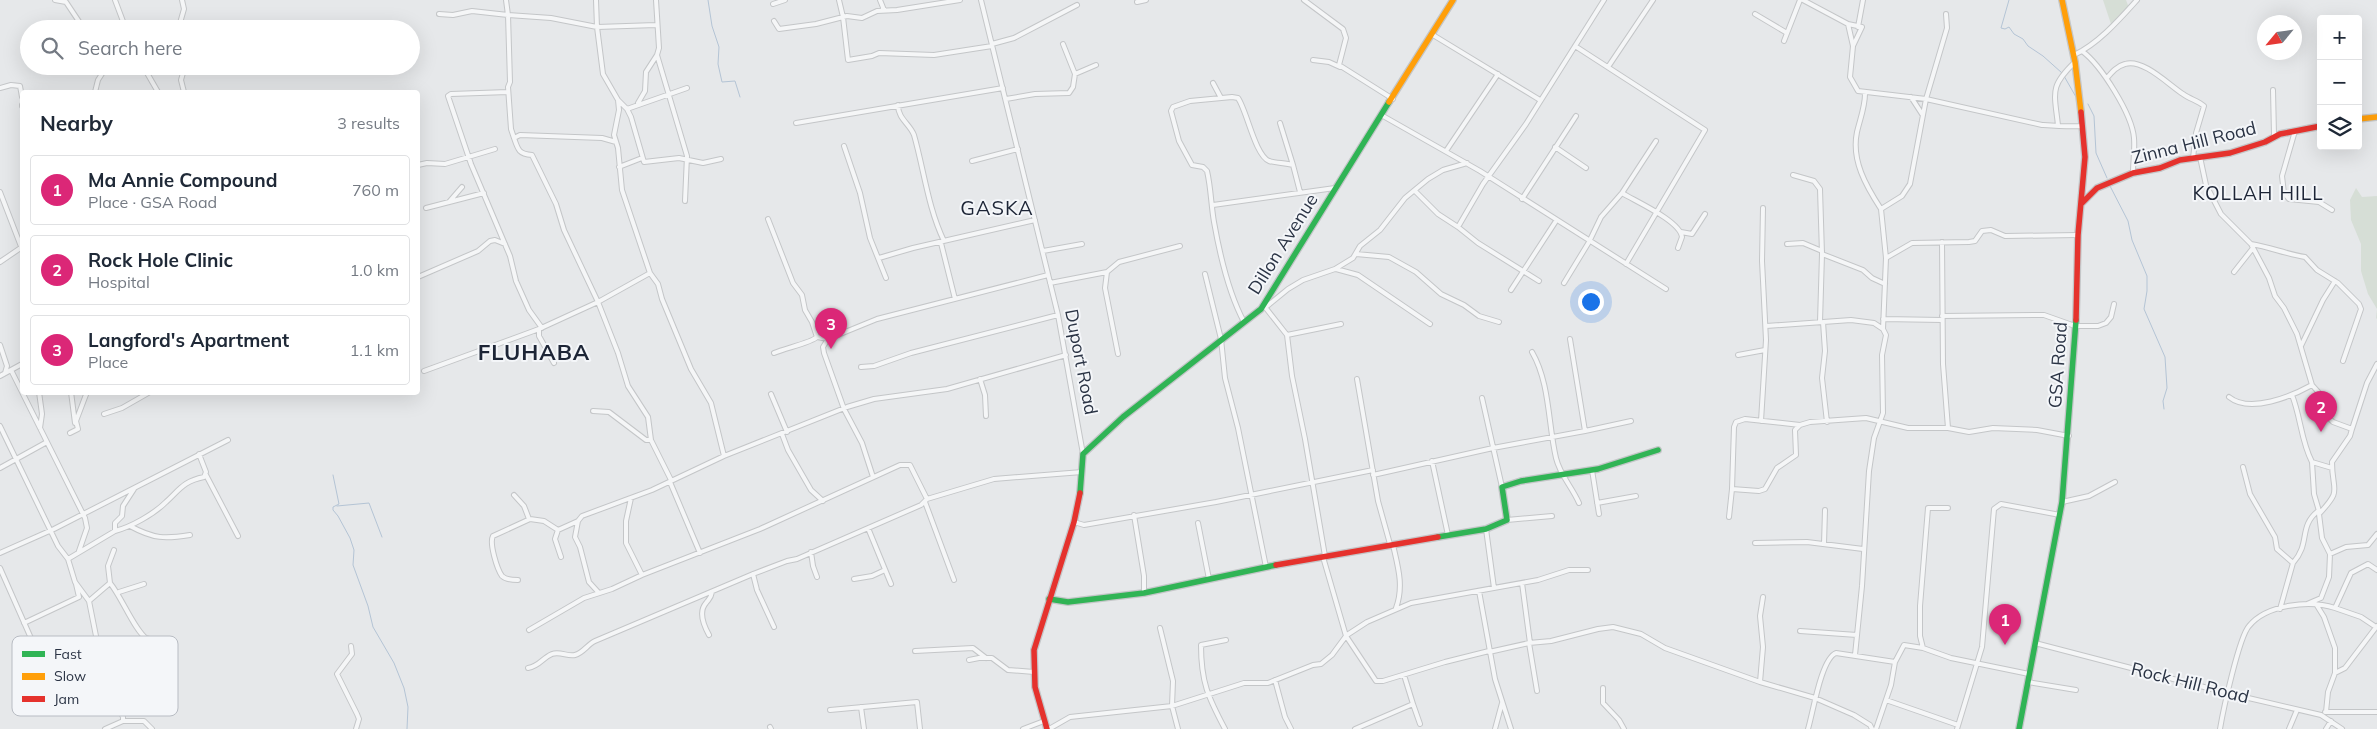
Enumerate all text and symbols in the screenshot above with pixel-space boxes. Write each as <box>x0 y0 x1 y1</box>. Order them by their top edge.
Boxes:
north arrow <box>2257 15 2302 60</box>
map controls <box>2317 15 2362 150</box>
button: + <box>2317 15 2362 60</box>
search box <box>20 20 420 75</box>
icon: search <box>38 34 66 62</box>
text: Search here <box>78 36 182 60</box>
button: − <box>2317 60 2362 105</box>
button: layers <box>2317 105 2362 150</box>
text: Nearby <box>40 110 113 136</box>
text: 3 results <box>337 113 400 133</box>
street label: Zinna Hill Road <box>2129 116 2258 169</box>
text: Ma Annie Compound <box>88 168 278 192</box>
text: 1 <box>52 180 62 200</box>
text: 760 m <box>352 180 399 200</box>
district label: KOLLAH HILL <box>2192 181 2324 205</box>
street label: Dillon Avenue <box>1242 189 1323 298</box>
text: Place · GSA Road <box>88 192 217 212</box>
district label: GASKA <box>960 195 1034 220</box>
text: Rock Hole Clinic <box>88 248 233 272</box>
text: 2 <box>52 260 62 280</box>
text: 1.0 km <box>350 260 399 280</box>
text: Hospital <box>88 272 150 292</box>
your location <box>1578 289 1604 315</box>
street label: Duport Road <box>1060 307 1103 417</box>
pin: 3 <box>815 308 847 349</box>
street label: GSA Road <box>2043 321 2072 409</box>
text: Langford's Apartment <box>88 328 289 352</box>
district label: FLUHABA <box>478 338 590 366</box>
text: 3 <box>52 340 62 360</box>
text: 1.1 km <box>350 340 399 360</box>
text: Place <box>88 352 128 372</box>
pin: 2 <box>2305 391 2337 432</box>
pin: 1 <box>1989 604 2021 645</box>
legend <box>12 636 178 716</box>
text: Fast <box>54 645 82 663</box>
street label: Rock Hill Road <box>2129 657 2252 708</box>
text: Slow <box>54 667 86 685</box>
text: Jam <box>54 690 79 708</box>

